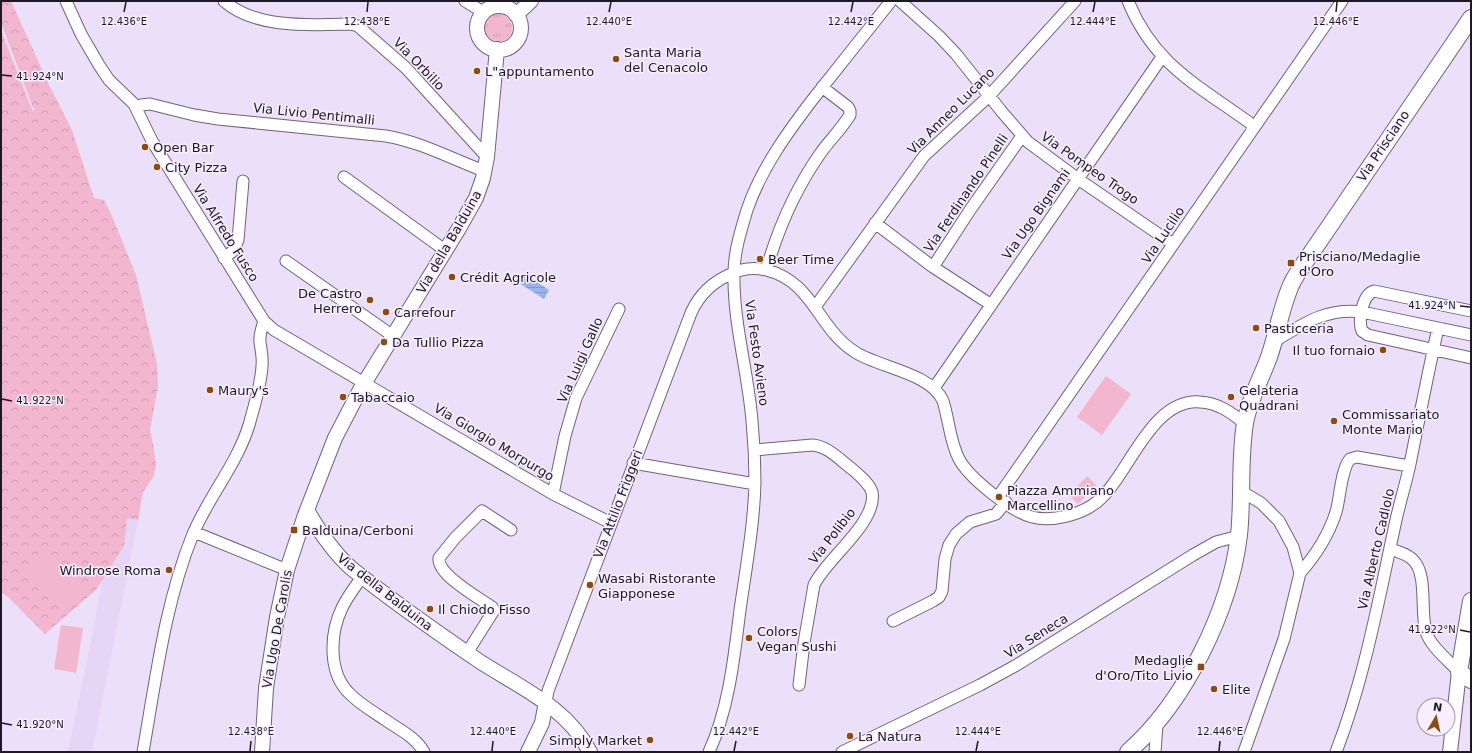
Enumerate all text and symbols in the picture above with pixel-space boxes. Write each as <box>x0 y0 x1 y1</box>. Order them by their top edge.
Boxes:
text: 12.436°E <box>101 16 147 27</box>
text: 12.438°E <box>344 16 390 27</box>
text: 12.440°E <box>586 16 632 27</box>
text: 12.442°E <box>828 16 874 27</box>
text: 12.444°E <box>1070 16 1116 27</box>
text: 12.446°E <box>1313 16 1359 27</box>
street label: Via Orbilio <box>390 35 448 93</box>
place label: Santa Maria del Cenacolo <box>624 45 708 75</box>
marker: Santa Maria del Cenacolo <box>611 54 621 64</box>
place label: L"appuntamento <box>485 64 594 79</box>
street label: Via Anneo Lucano <box>905 65 997 157</box>
marker: L"appuntamento <box>472 66 482 76</box>
text: 41.924°N <box>16 71 64 82</box>
street label: Via Livio Pentimalli <box>252 100 376 128</box>
street label: Via Prisciano <box>1354 108 1412 184</box>
street label: Via Pompeo Trogo <box>1038 129 1142 207</box>
street label: Via Ferdinando Pinelli <box>921 131 1011 255</box>
place label: Open Bar <box>153 140 215 155</box>
marker: Open Bar <box>140 142 150 152</box>
place label: City Pizza <box>165 160 227 175</box>
marker: City Pizza <box>152 162 162 172</box>
street label: Via Ugo Bignami <box>999 166 1073 262</box>
street label: Via Alfredo Fusco <box>190 182 262 284</box>
street label: Via della Balduina <box>413 188 485 296</box>
street label: Via Lucilio <box>1138 204 1188 266</box>
place label: Prisciano/Medaglie d'Oro <box>1299 249 1421 279</box>
place label: Beer Time <box>768 252 834 267</box>
marker: Beer Time <box>755 254 765 264</box>
marker: Prisciano/Medaglie d'Oro <box>1286 258 1296 268</box>
place label: Crédit Agricole <box>460 270 556 285</box>
marker: Crédit Agricole <box>447 272 457 282</box>
place label: De Castro Herrero <box>298 286 362 316</box>
marker: De Castro Herrero <box>365 295 375 305</box>
street label: Via Festo Avieno <box>742 299 772 407</box>
text: 41.924°N <box>1408 300 1456 311</box>
place label: Carrefour <box>394 305 456 320</box>
marker: Carrefour <box>381 307 391 317</box>
street label: Via Luigi Gallo <box>554 315 606 405</box>
place label: Pasticceria <box>1264 321 1334 336</box>
marker: Pasticceria <box>1251 323 1261 333</box>
place label: Da Tullio Pizza <box>392 335 484 350</box>
marker: Da Tullio Pizza <box>379 337 389 347</box>
place label: Il tuo fornaio <box>1293 343 1375 358</box>
marker: Il tuo fornaio <box>1378 345 1388 355</box>
place label: Maury's <box>218 383 269 398</box>
place label: Gelateria Quadrani <box>1239 383 1299 413</box>
marker: Maury's <box>205 385 215 395</box>
place label: Tabaccaio <box>350 390 415 405</box>
marker: Tabaccaio <box>338 392 348 402</box>
marker: Gelateria Quadrani <box>1226 392 1236 402</box>
text: 41.922°N <box>16 395 64 406</box>
street label: Via Giorgio Morpurgo <box>431 400 557 484</box>
place label: Commissariato Monte Mario <box>1342 407 1440 437</box>
marker: Commissariato Monte Mario <box>1329 416 1339 426</box>
street label: Via Attilio Friggeri <box>590 448 646 560</box>
place label: Piazza Ammiano Marcellino <box>1007 483 1114 513</box>
street label: Via Alberto Cadlolo <box>1355 487 1397 611</box>
marker: Piazza Ammiano Marcellino <box>994 492 1004 502</box>
street label: Via Polibio <box>806 505 858 567</box>
place label: Balduina/Cerboni <box>302 523 414 538</box>
marker: Balduina/Cerboni <box>289 525 299 535</box>
street label: Via della Balduina <box>334 550 436 634</box>
place label: Windrose Roma <box>59 563 161 578</box>
marker: Windrose Roma <box>164 565 174 575</box>
street label: Via Ugo De Carolis <box>259 568 295 690</box>
place label: Wasabi Ristorante Giapponese <box>598 571 716 601</box>
marker: Wasabi Ristorante Giapponese <box>585 580 595 590</box>
place label: Il Chiodo Fisso <box>438 602 530 617</box>
marker: Il Chiodo Fisso <box>425 604 435 614</box>
street label: Via Seneca <box>1002 611 1070 661</box>
place label: Colors Vegan Sushi <box>757 624 837 654</box>
text: 41.922°N <box>1408 624 1456 635</box>
marker: Colors Vegan Sushi <box>744 633 754 643</box>
place label: Medaglie d'Oro/Tito Livio <box>1095 653 1193 683</box>
marker: Medaglie d'Oro/Tito Livio <box>1196 662 1206 672</box>
place label: Elite <box>1222 682 1251 697</box>
marker: Elite <box>1209 684 1219 694</box>
north arrow <box>1416 697 1456 737</box>
text: N <box>1432 700 1443 715</box>
text: 41.920°N <box>16 719 64 730</box>
text: 12.438°E <box>228 726 274 737</box>
text: 12.440°E <box>470 726 516 737</box>
text: 12.442°E <box>713 726 759 737</box>
text: 12.444°E <box>955 726 1001 737</box>
text: 12.446°E <box>1197 726 1243 737</box>
place label: La Natura <box>858 729 922 744</box>
marker: La Natura <box>845 731 855 741</box>
place label: Simply Market <box>549 733 642 748</box>
marker: Simply Market <box>645 735 655 745</box>

